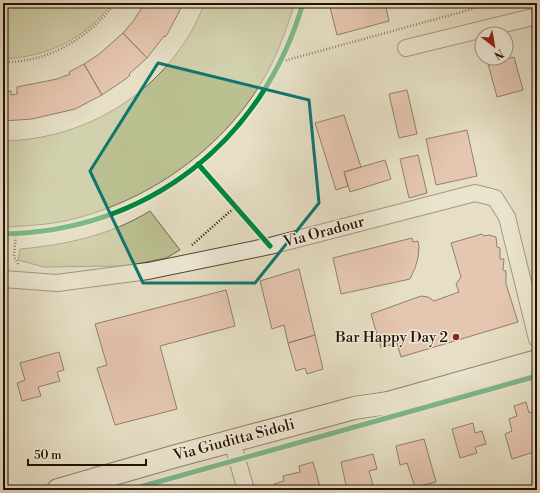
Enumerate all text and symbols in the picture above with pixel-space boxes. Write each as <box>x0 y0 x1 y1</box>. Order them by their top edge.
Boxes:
north arrow <box>474 26 514 66</box>
text: N <box>491 45 506 62</box>
street label: Via Oradour <box>280 212 367 252</box>
place label: Bar Happy Day 2 <box>334 328 448 347</box>
marker: Bar Happy Day 2 <box>451 332 461 342</box>
street label: Via Giuditta Sidoli <box>170 415 297 466</box>
scale bar <box>28 441 146 467</box>
text: 50 m <box>34 448 62 463</box>

